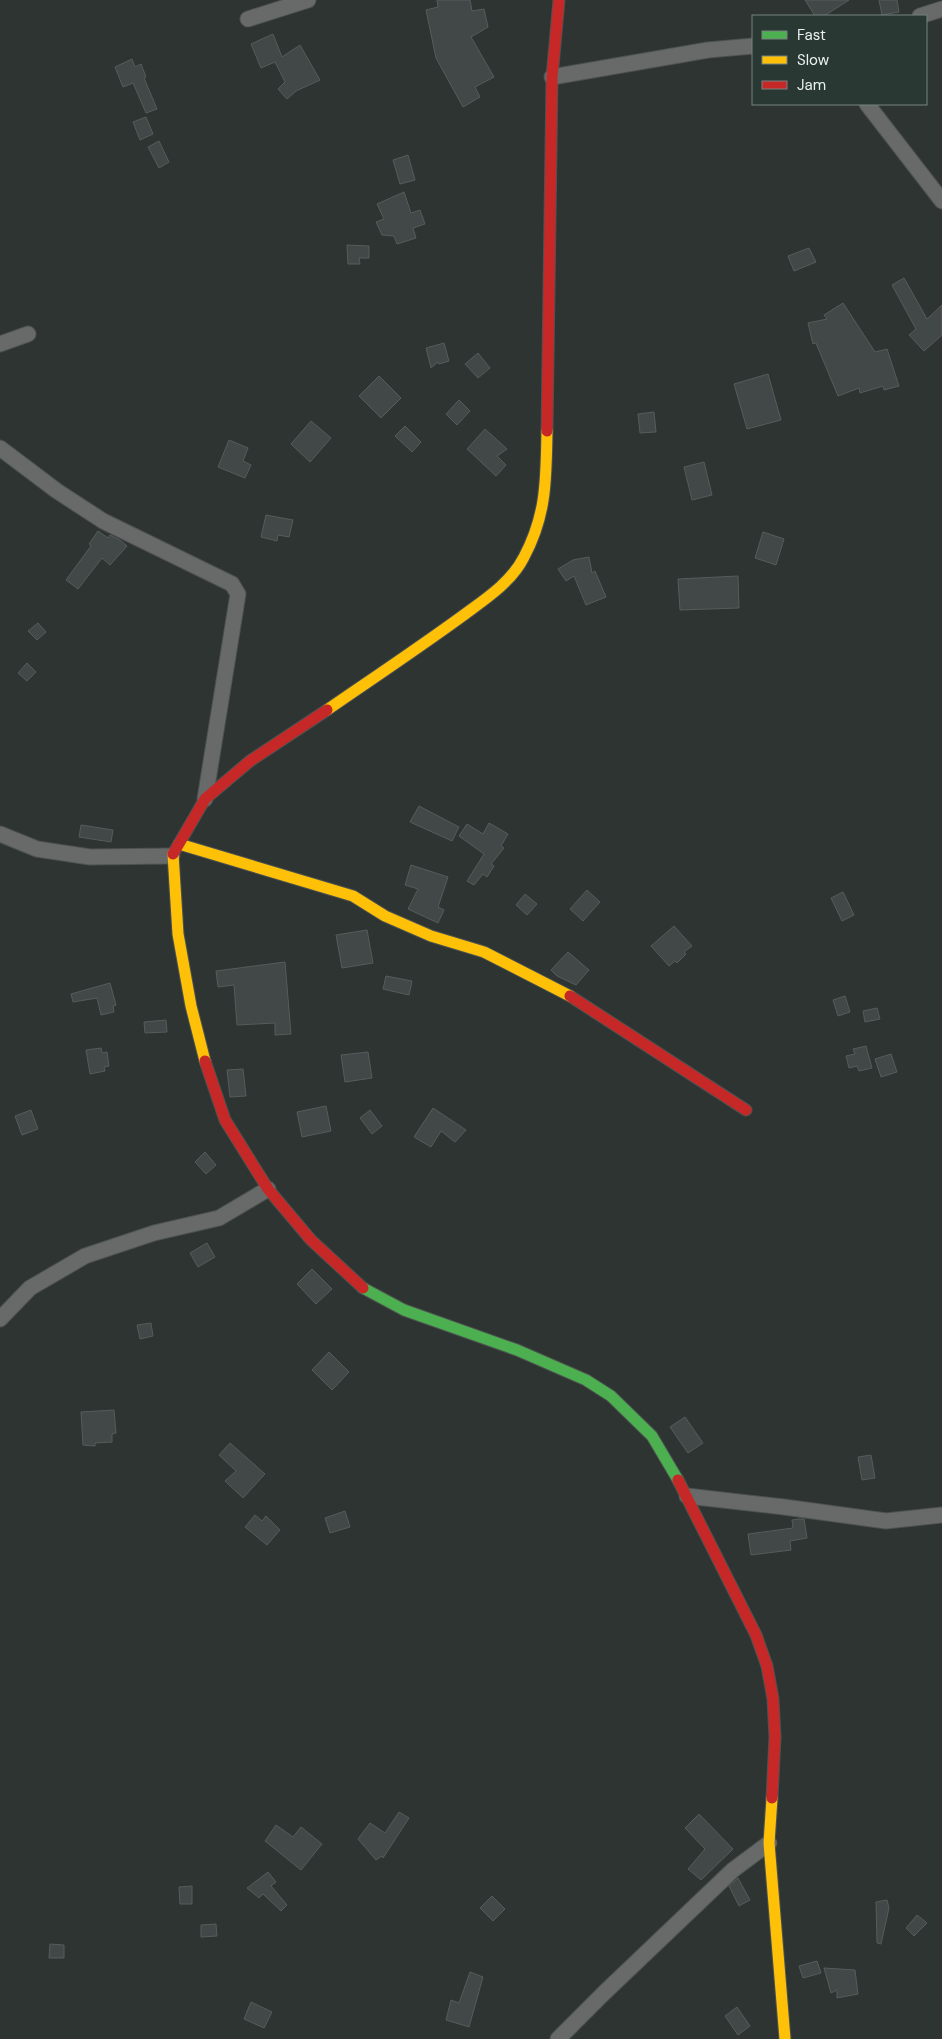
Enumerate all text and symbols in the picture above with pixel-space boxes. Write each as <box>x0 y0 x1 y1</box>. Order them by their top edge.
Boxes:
legend <box>752 15 927 105</box>
text: Fast <box>797 25 826 45</box>
text: Slow <box>797 50 830 70</box>
text: Jam <box>797 75 826 95</box>

